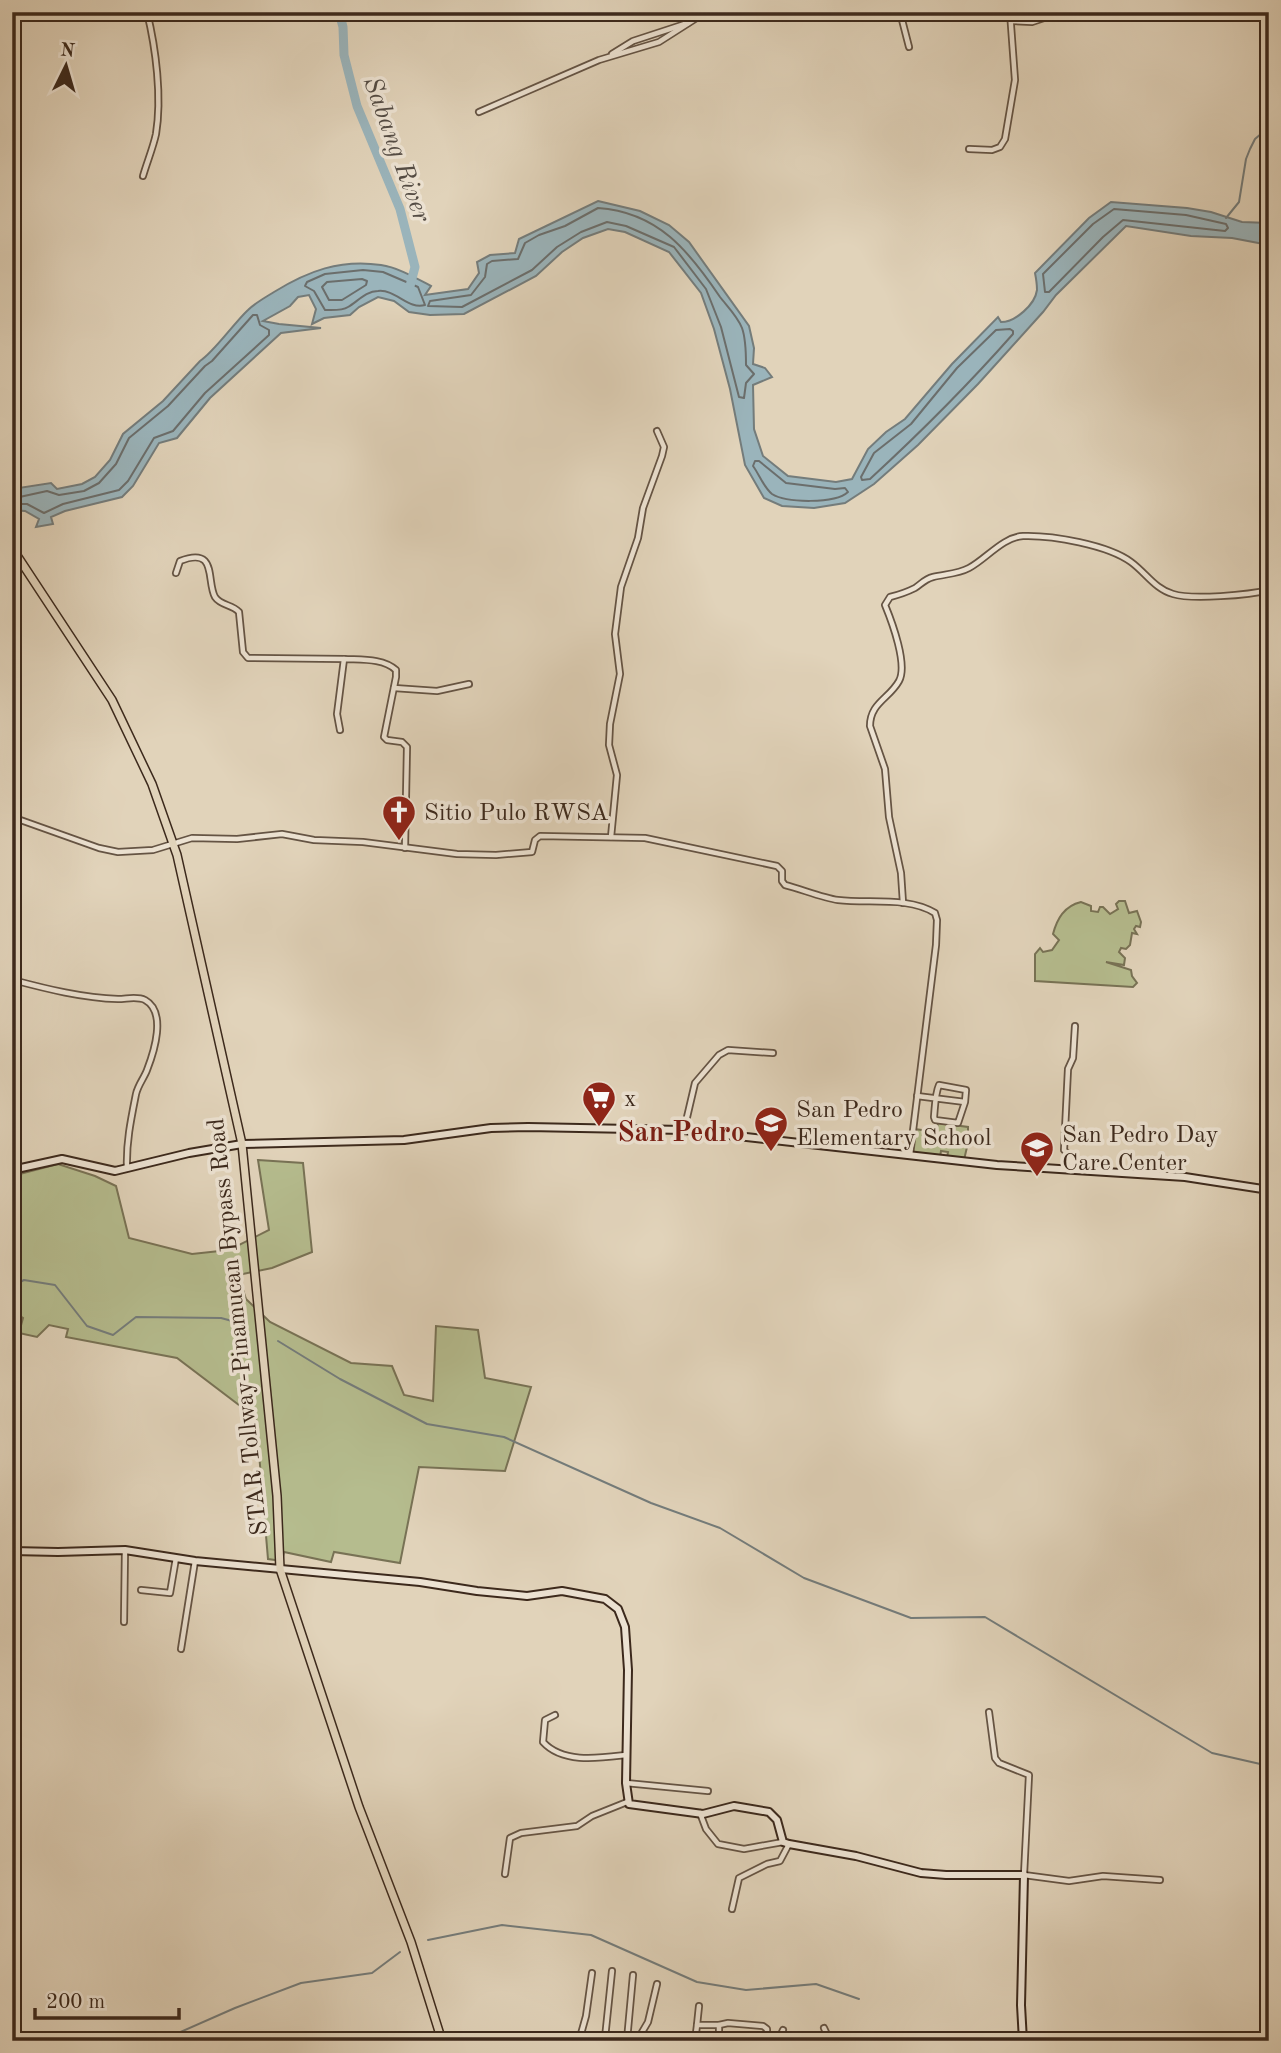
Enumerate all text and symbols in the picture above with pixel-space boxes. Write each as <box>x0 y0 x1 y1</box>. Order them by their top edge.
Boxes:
north arrow <box>32 32 102 102</box>
text: N <box>59 41 76 62</box>
water label: Sabang River <box>358 74 435 227</box>
church icon: Sitio Pulo RWSA <box>380 793 418 842</box>
place label: Sitio Pulo RWSA <box>424 802 609 826</box>
supermarket icon: x <box>580 1079 618 1128</box>
place label: x <box>624 1088 636 1112</box>
place label: San Pedro Elementary School <box>796 1099 991 1151</box>
school or university icon: San Pedro Elementary School <box>752 1104 790 1153</box>
street label: STAR Tollway-Pinamucan Bypass Road <box>205 1117 273 1537</box>
district label: San Pedro <box>617 1120 745 1148</box>
place label: San Pedro Day Care Center <box>1062 1124 1219 1176</box>
school or university icon: San Pedro Day Care Center <box>1018 1129 1056 1178</box>
scale bar <box>35 1976 178 2020</box>
text: 200 m <box>46 1992 105 2013</box>

